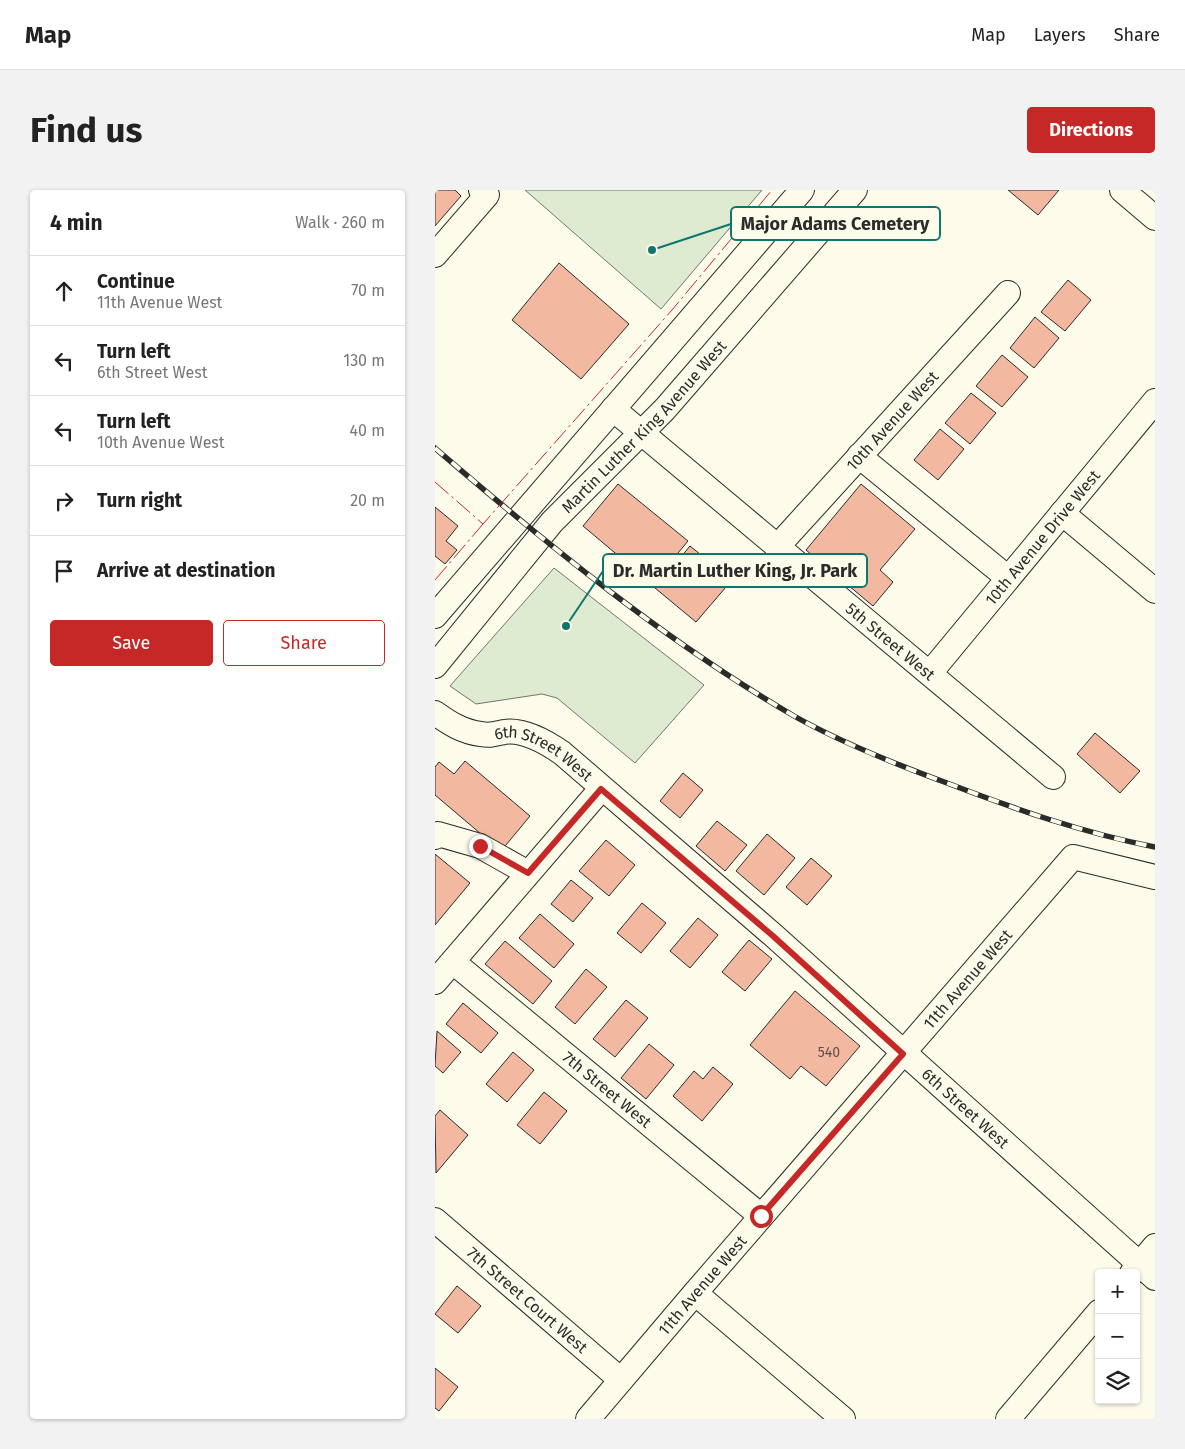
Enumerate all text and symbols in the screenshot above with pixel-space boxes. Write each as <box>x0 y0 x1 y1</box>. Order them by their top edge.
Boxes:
text: Map <box>25 21 71 49</box>
text: Map <box>971 24 1006 46</box>
text: Layers <box>1034 24 1086 46</box>
text: Share <box>1114 24 1160 46</box>
button: Directions <box>1027 107 1155 153</box>
text: Find us <box>30 109 142 151</box>
callout: Major Adams Cemetery <box>731 207 940 240</box>
text: 4 min <box>50 210 103 236</box>
text: Walk · 260 m <box>295 213 385 232</box>
text: Major Adams Cemetery <box>741 213 930 235</box>
text: Continue <box>97 270 175 293</box>
icon: ahead <box>50 277 78 305</box>
text: 70 m <box>351 281 385 300</box>
text: 11th Avenue West <box>97 293 222 312</box>
street label: Martin Luther King Avenue West <box>557 336 730 517</box>
text: Turn left <box>97 340 171 363</box>
icon: left <box>50 347 78 375</box>
text: 130 m <box>343 351 385 370</box>
text: 6th Street West <box>97 363 208 382</box>
street label: 10th Avenue West <box>842 367 942 474</box>
text: Turn left <box>97 410 171 433</box>
icon: left <box>50 417 78 445</box>
text: 40 m <box>350 421 385 440</box>
text: 10th Avenue West <box>97 433 225 452</box>
street label: 10th Avenue Drive West <box>981 466 1104 609</box>
icon: right <box>50 487 78 515</box>
text: Turn right <box>97 489 182 512</box>
text: 20 m <box>350 491 385 510</box>
callout: Dr. Martin Luther King, Jr. Park <box>603 554 867 587</box>
icon: arrive <box>50 557 78 585</box>
text: Arrive at destination <box>97 559 276 582</box>
text: Dr. Martin Luther King, Jr. Park <box>613 560 858 582</box>
street label: 5th Street West <box>842 599 939 684</box>
button: Save <box>50 620 213 666</box>
button: Share <box>223 620 385 666</box>
street label: 6th Street West <box>492 722 597 785</box>
route end <box>469 835 492 858</box>
street label: 11th Avenue West <box>919 925 1016 1033</box>
house number: 540 <box>818 1044 840 1061</box>
street label: 7th Street West <box>559 1047 656 1131</box>
street label: 6th Street West <box>918 1064 1013 1152</box>
route start <box>750 1205 773 1228</box>
street label: 11th Avenue West <box>654 1231 750 1339</box>
street label: 7th Street Court West <box>463 1243 592 1357</box>
map controls <box>1095 1269 1140 1404</box>
button: + <box>1095 1269 1140 1314</box>
button: − <box>1095 1314 1140 1359</box>
button: layers <box>1095 1359 1140 1404</box>

